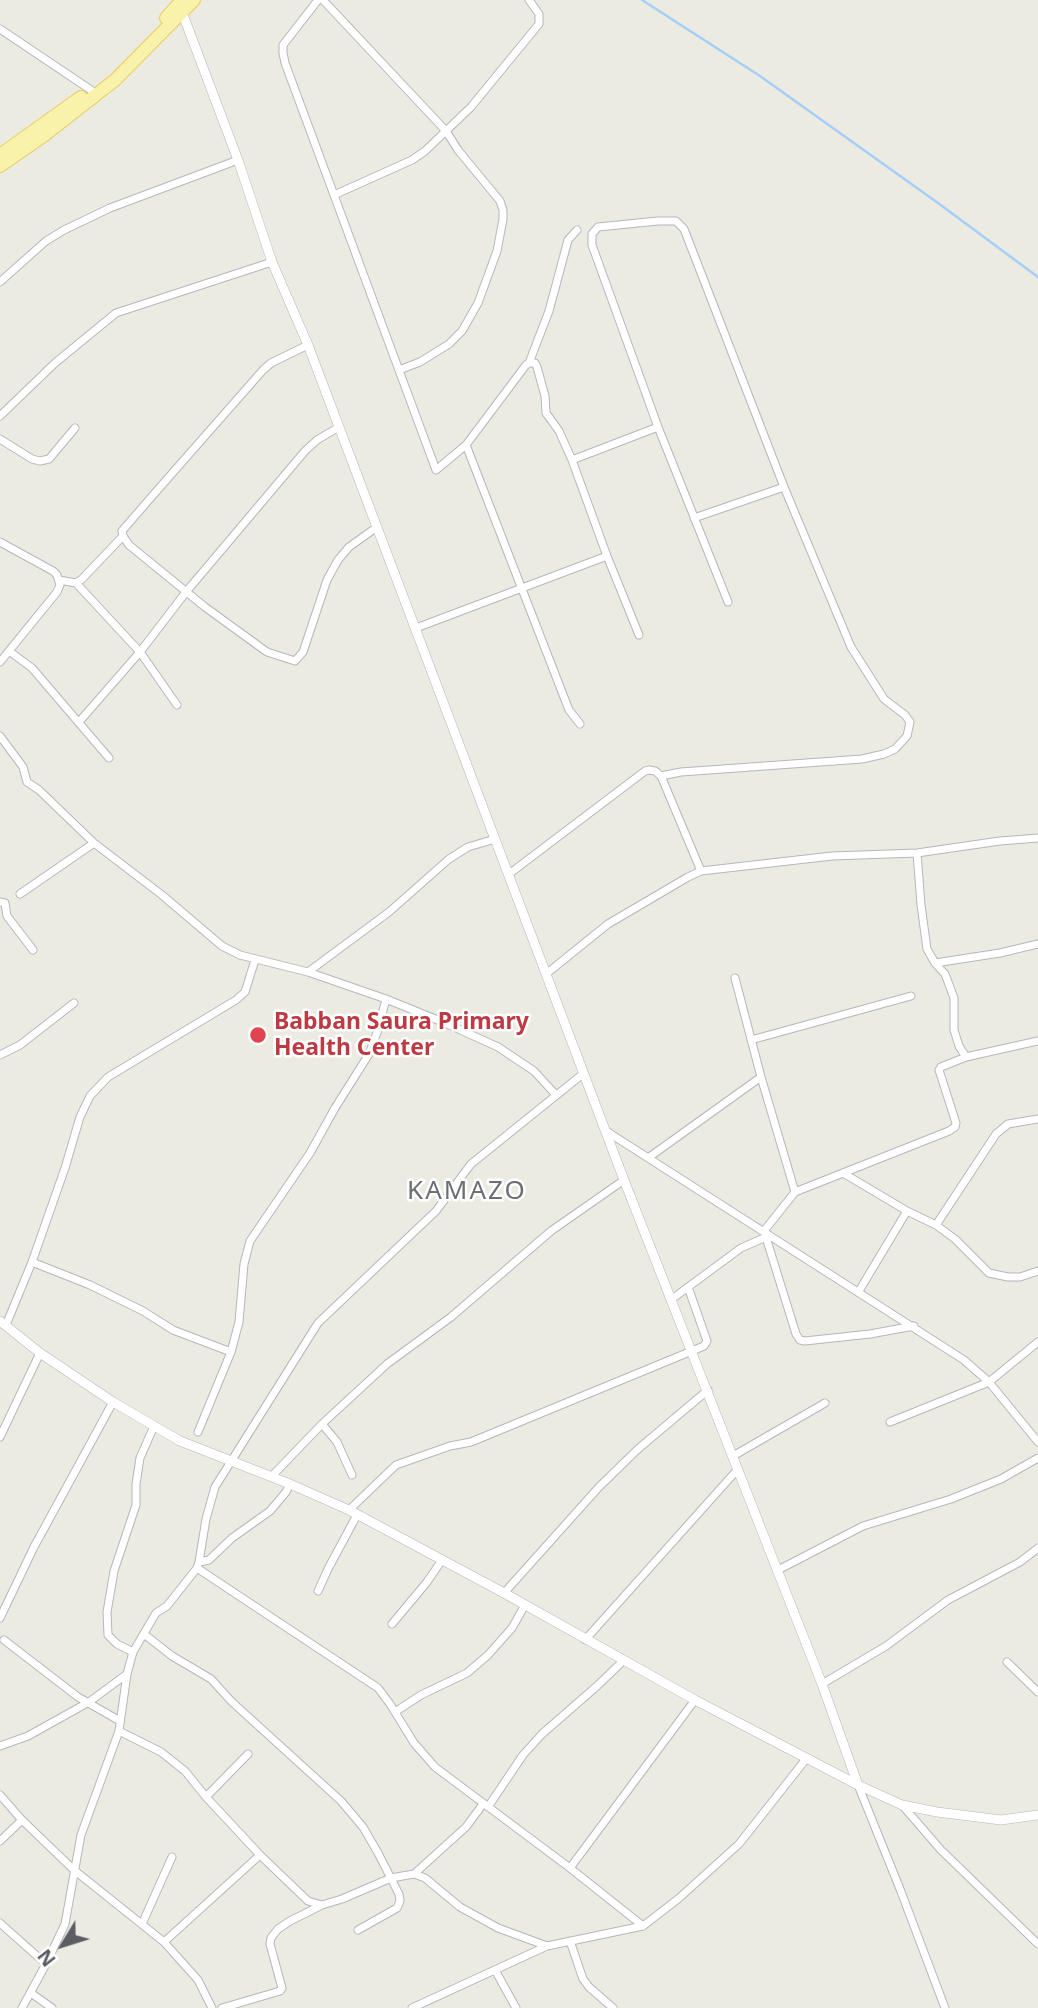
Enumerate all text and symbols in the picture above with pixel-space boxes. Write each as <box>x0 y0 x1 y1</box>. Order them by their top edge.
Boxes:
place label: Babban Saura Primary Health Center <box>274 1008 529 1062</box>
marker: Babban Saura Primary Health Center <box>248 1025 268 1045</box>
district label: KAMAZO <box>408 1176 526 1208</box>
north arrow <box>28 1910 98 1980</box>
text: N <box>31 1944 61 1972</box>

